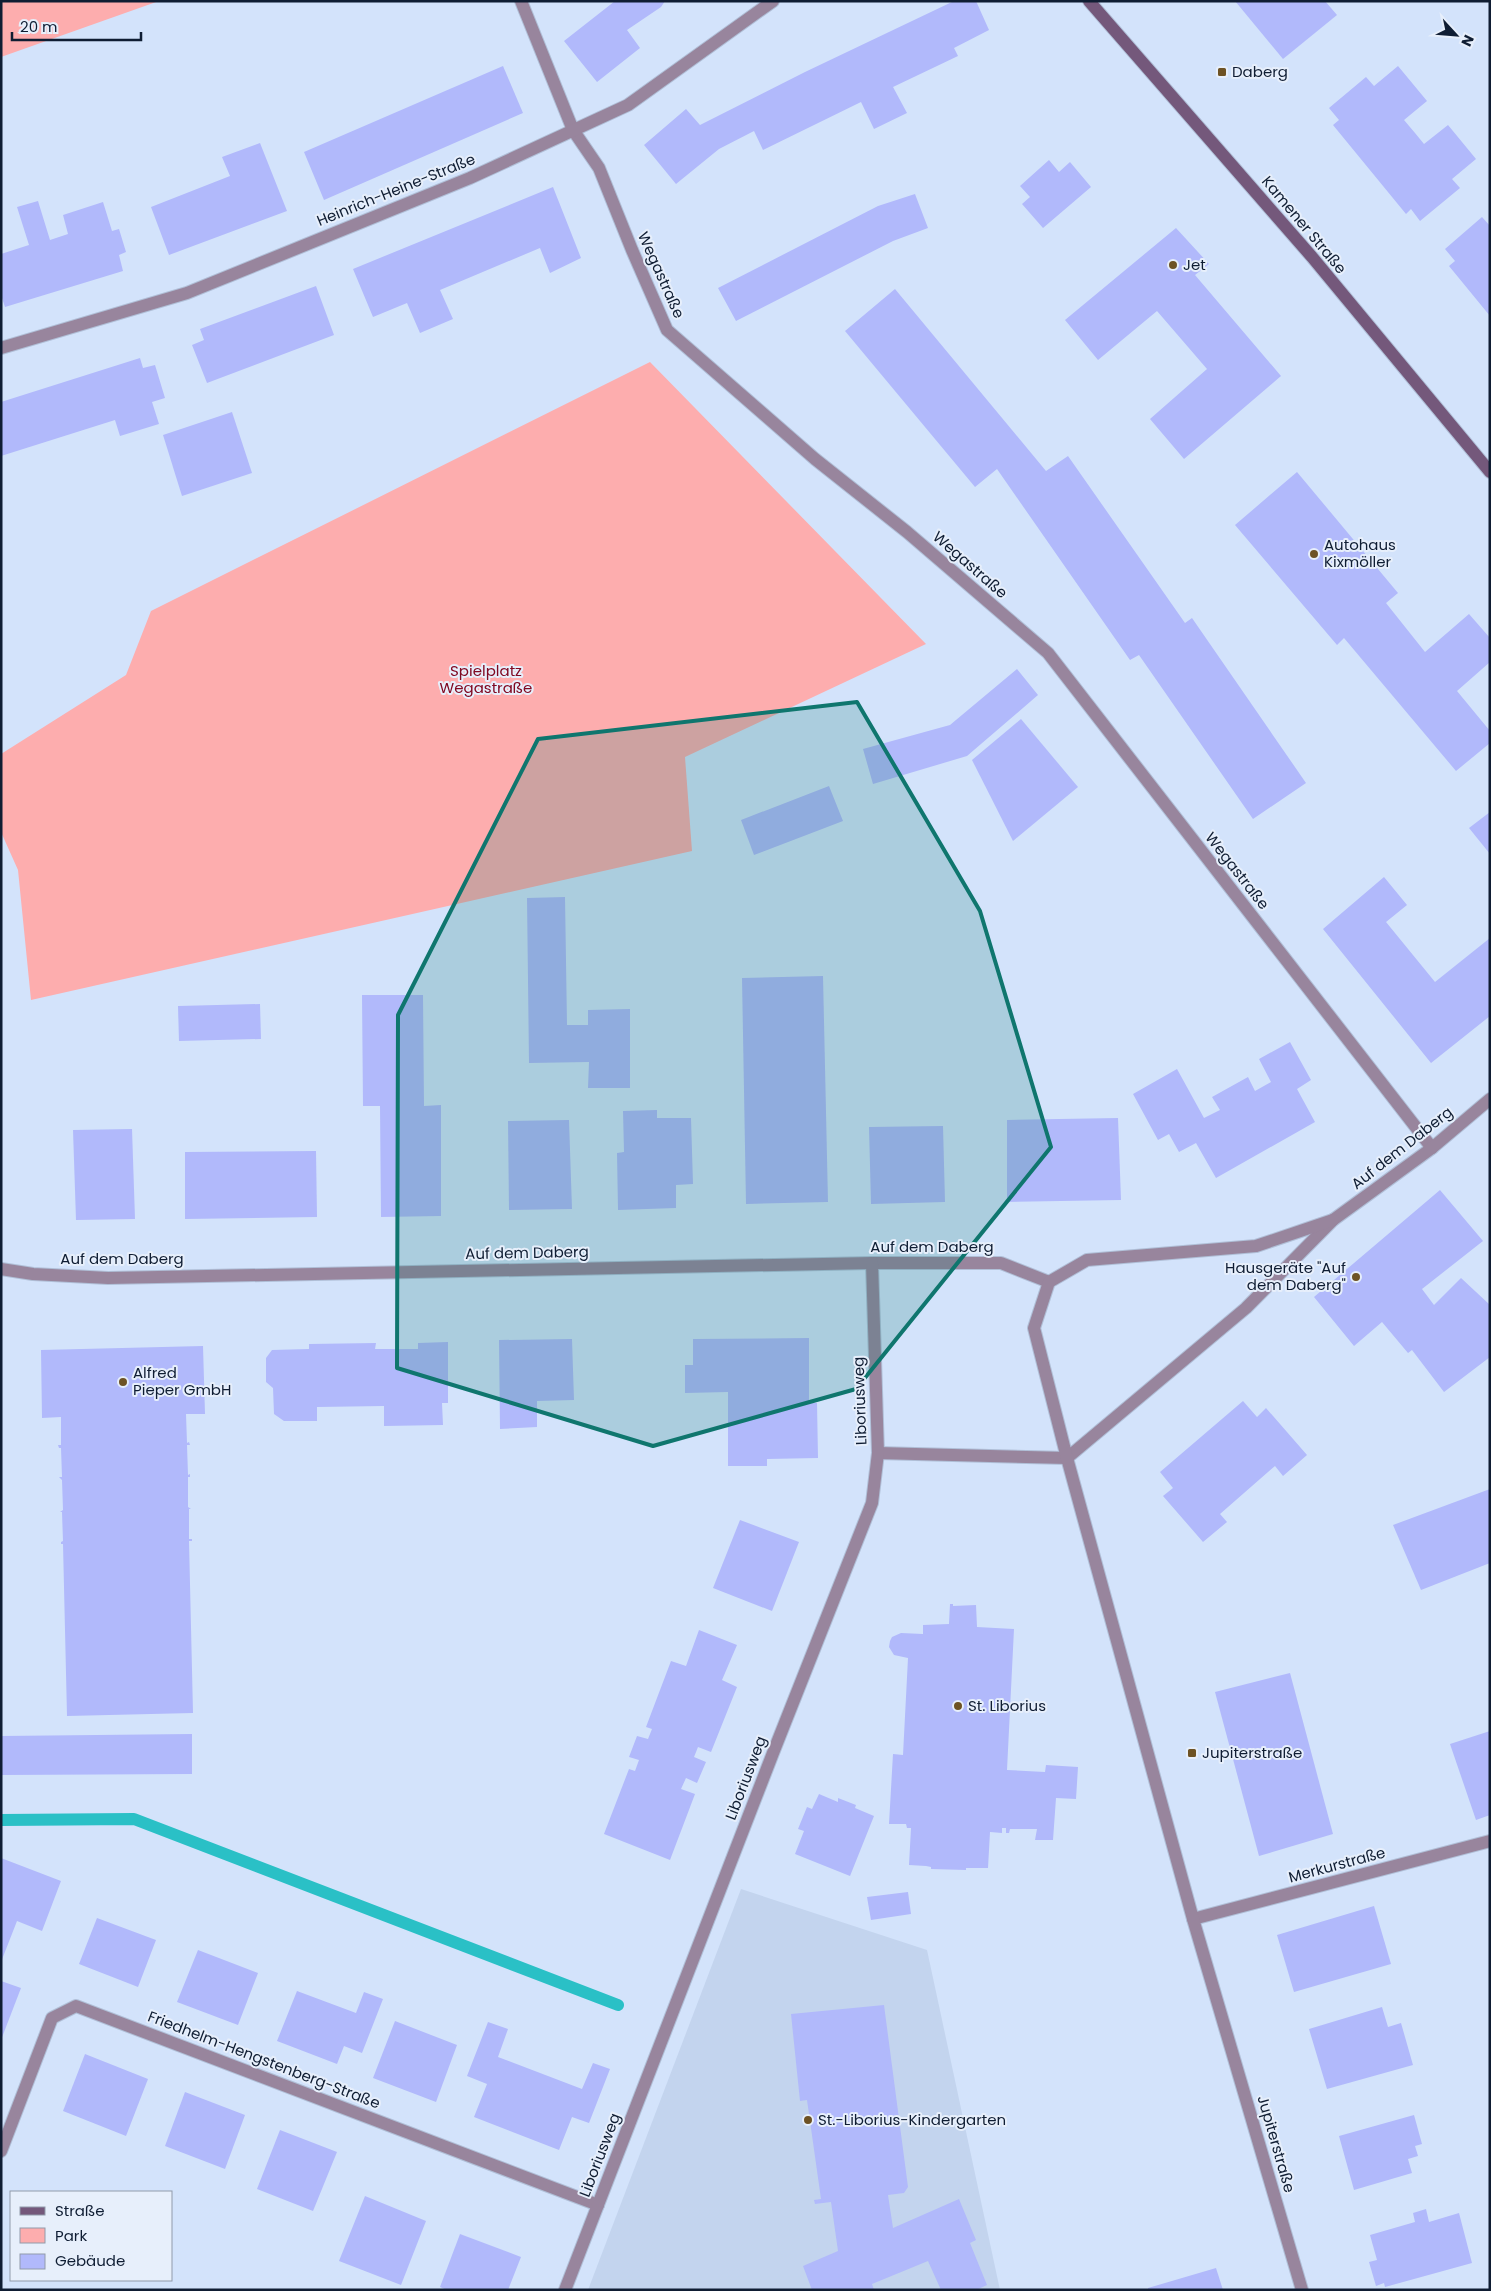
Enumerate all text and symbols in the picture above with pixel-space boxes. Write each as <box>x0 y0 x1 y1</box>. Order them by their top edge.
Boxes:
scale bar <box>12 10 141 42</box>
north arrow <box>1431 10 1481 60</box>
text: 20 m <box>20 16 58 37</box>
text: N <box>1456 32 1479 50</box>
place label: Daberg <box>1232 61 1288 82</box>
marker: Daberg <box>1216 66 1228 78</box>
street label: Heinrich-Heine-Straße <box>313 148 478 231</box>
street label: Kamener Straße <box>1257 171 1352 278</box>
street label: Wegastraße <box>633 228 690 321</box>
place label: Jet <box>1183 254 1206 275</box>
marker: Jet <box>1167 259 1179 271</box>
street label: Wegastraße <box>928 526 1012 603</box>
place label: Autohaus Kixmöller <box>1324 534 1396 572</box>
marker: Autohaus Kixmöller <box>1308 548 1320 560</box>
park label: Spielplatz Wegastraße <box>440 660 532 698</box>
street label: Wegastraße <box>1201 828 1274 914</box>
street label: Auf dem Daberg <box>1347 1101 1457 1194</box>
street label: Auf dem Daberg <box>870 1236 994 1257</box>
street label: Auf dem Daberg <box>465 1241 589 1264</box>
street label: Auf dem Daberg <box>60 1248 184 1269</box>
place label: Hausgeräte "Auf dem Daberg" <box>1225 1257 1346 1295</box>
marker: Hausgeräte "Auf dem Daberg" <box>1350 1271 1362 1283</box>
street label: Liboriusweg <box>847 1356 872 1446</box>
place label: Alfred Pieper GmbH <box>133 1362 231 1400</box>
marker: Alfred Pieper GmbH <box>117 1376 129 1388</box>
place label: St. Liborius <box>968 1695 1046 1716</box>
marker: St. Liborius <box>952 1700 964 1712</box>
street label: Liboriusweg <box>720 1733 771 1823</box>
place label: Jupiterstraße <box>1202 1742 1302 1763</box>
marker: Jupiterstraße <box>1186 1747 1198 1759</box>
street label: Merkurstraße <box>1286 1842 1388 1888</box>
street label: Friedhelm-Hengstenberg-Straße <box>145 2005 383 2114</box>
street label: Jupiterstraße <box>1253 2093 1300 2195</box>
place label: St.-Liborius-Kindergarten <box>818 2109 1006 2130</box>
street label: Liboriusweg <box>574 2110 625 2200</box>
marker: St.-Liborius-Kindergarten <box>802 2114 814 2126</box>
legend <box>10 2191 172 2281</box>
text: Straße <box>55 2200 105 2221</box>
text: Park <box>55 2225 87 2246</box>
text: Gebäude <box>55 2250 125 2271</box>

